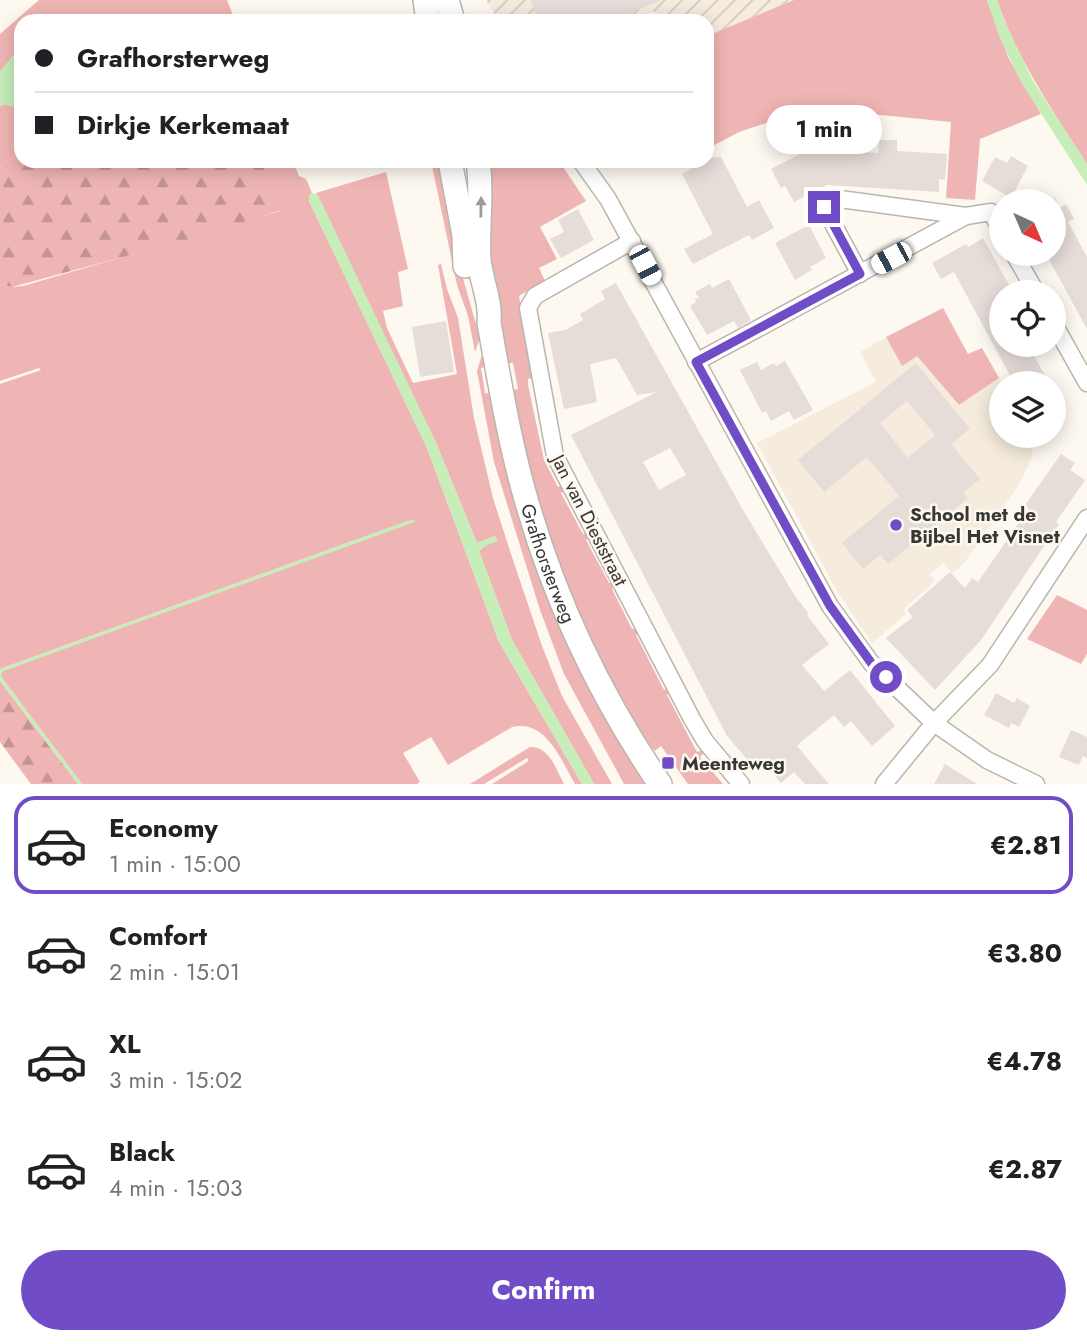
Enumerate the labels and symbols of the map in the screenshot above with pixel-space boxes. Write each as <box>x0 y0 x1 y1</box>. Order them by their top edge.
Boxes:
callout: 1 min <box>766 106 882 154</box>
north arrow <box>989 189 1066 266</box>
route end <box>808 191 840 223</box>
one-way arrow <box>475 196 486 218</box>
car <box>868 239 915 277</box>
car <box>626 242 665 288</box>
street label: Jan van Dieststraat <box>543 447 634 591</box>
street label: Grafhorsterweg <box>514 500 582 627</box>
place label: School met de Bijbel Het Visnet <box>910 501 1060 550</box>
marker: School met de Bijbel Het Visnet <box>888 517 904 533</box>
route start <box>870 661 902 693</box>
place label: Meenteweg <box>682 750 785 777</box>
marker: Meenteweg <box>660 755 676 771</box>

